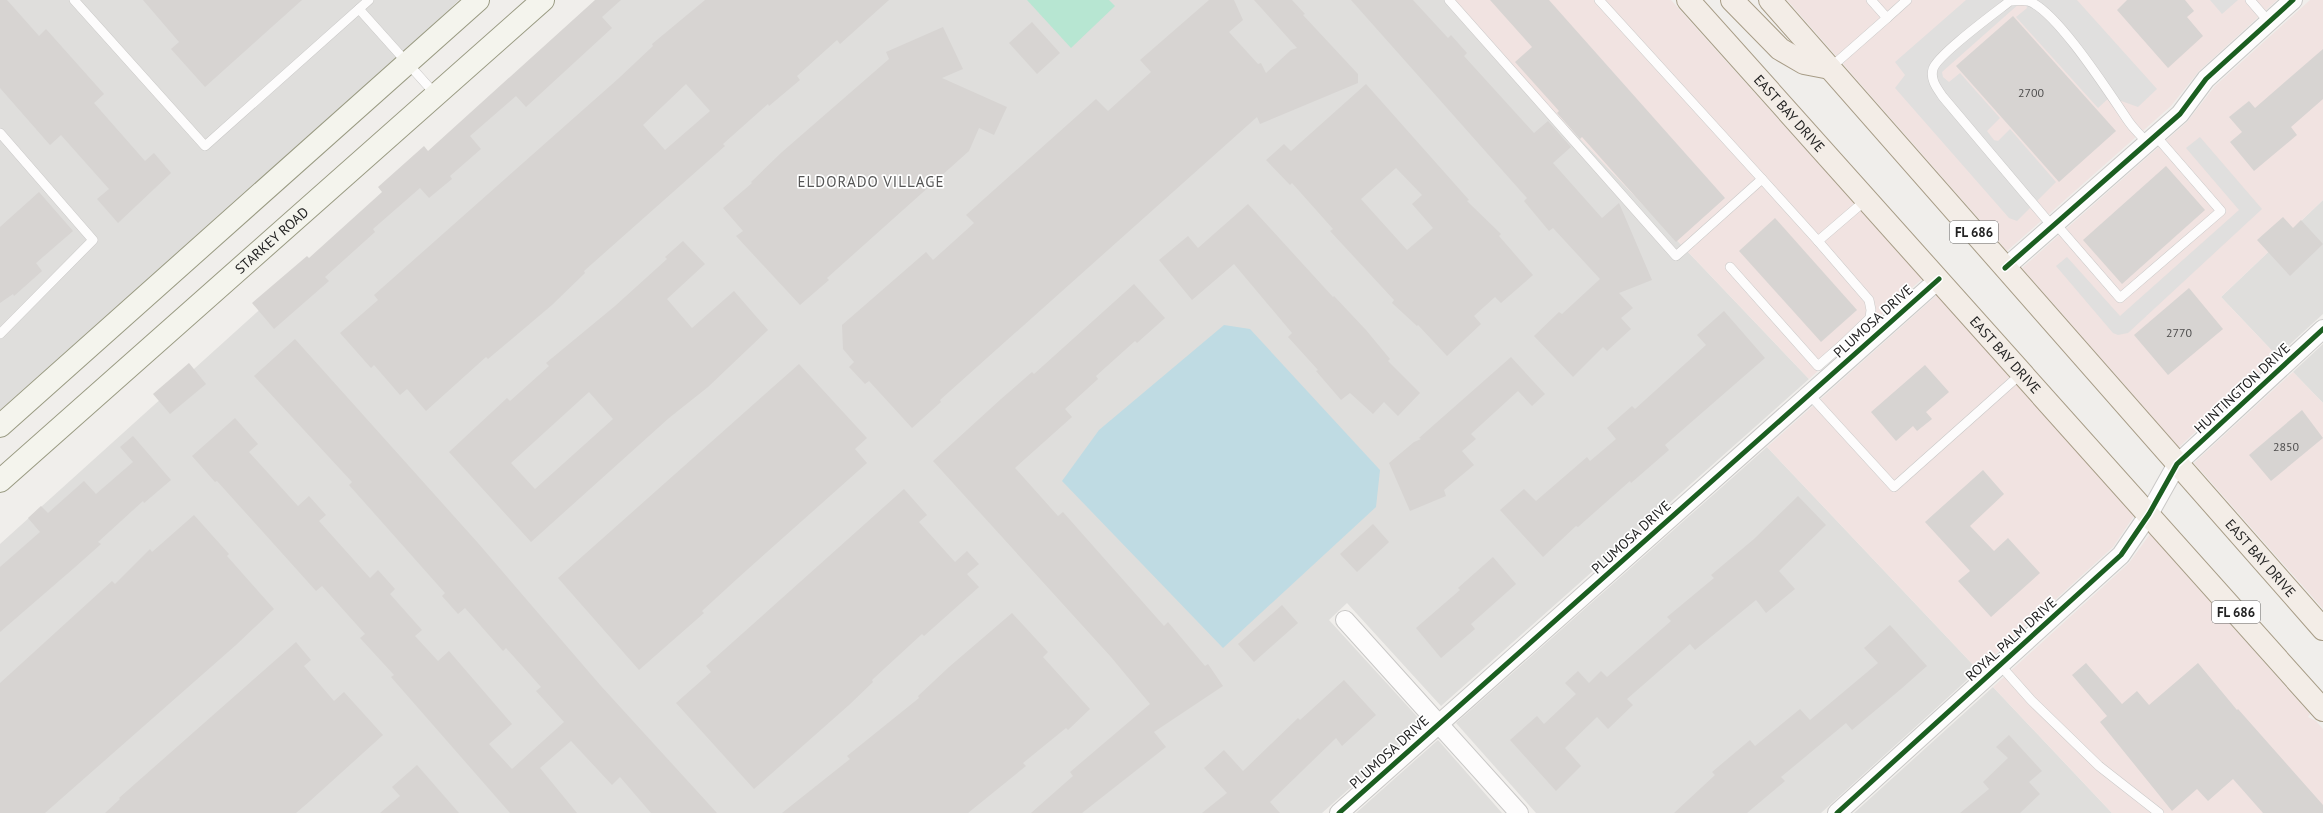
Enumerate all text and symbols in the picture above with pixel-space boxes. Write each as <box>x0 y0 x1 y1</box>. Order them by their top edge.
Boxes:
street label: EAST BAY DRIVE <box>1750 71 1829 156</box>
house number: 2700 <box>2018 85 2045 100</box>
district label: ELDORADO VILLAGE <box>798 172 944 191</box>
street label: STARKEY ROAD <box>231 203 312 278</box>
road number: FL 686 <box>1950 221 1998 243</box>
street label: PLUMOSA DRIVE <box>1830 281 1916 361</box>
street label: EAST BAY DRIVE <box>1966 312 2045 397</box>
house number: 2770 <box>2166 325 2193 340</box>
street label: HUNTINGTON DRIVE <box>2190 339 2294 437</box>
house number: 2850 <box>2273 439 2300 454</box>
street label: PLUMOSA DRIVE <box>1588 497 1674 577</box>
street label: EAST BAY DRIVE <box>2222 515 2300 601</box>
street label: ROYAL PALM DRIVE <box>1962 593 2060 685</box>
road number: FL 686 <box>2212 601 2260 623</box>
street label: PLUMOSA DRIVE <box>1346 712 1432 792</box>

